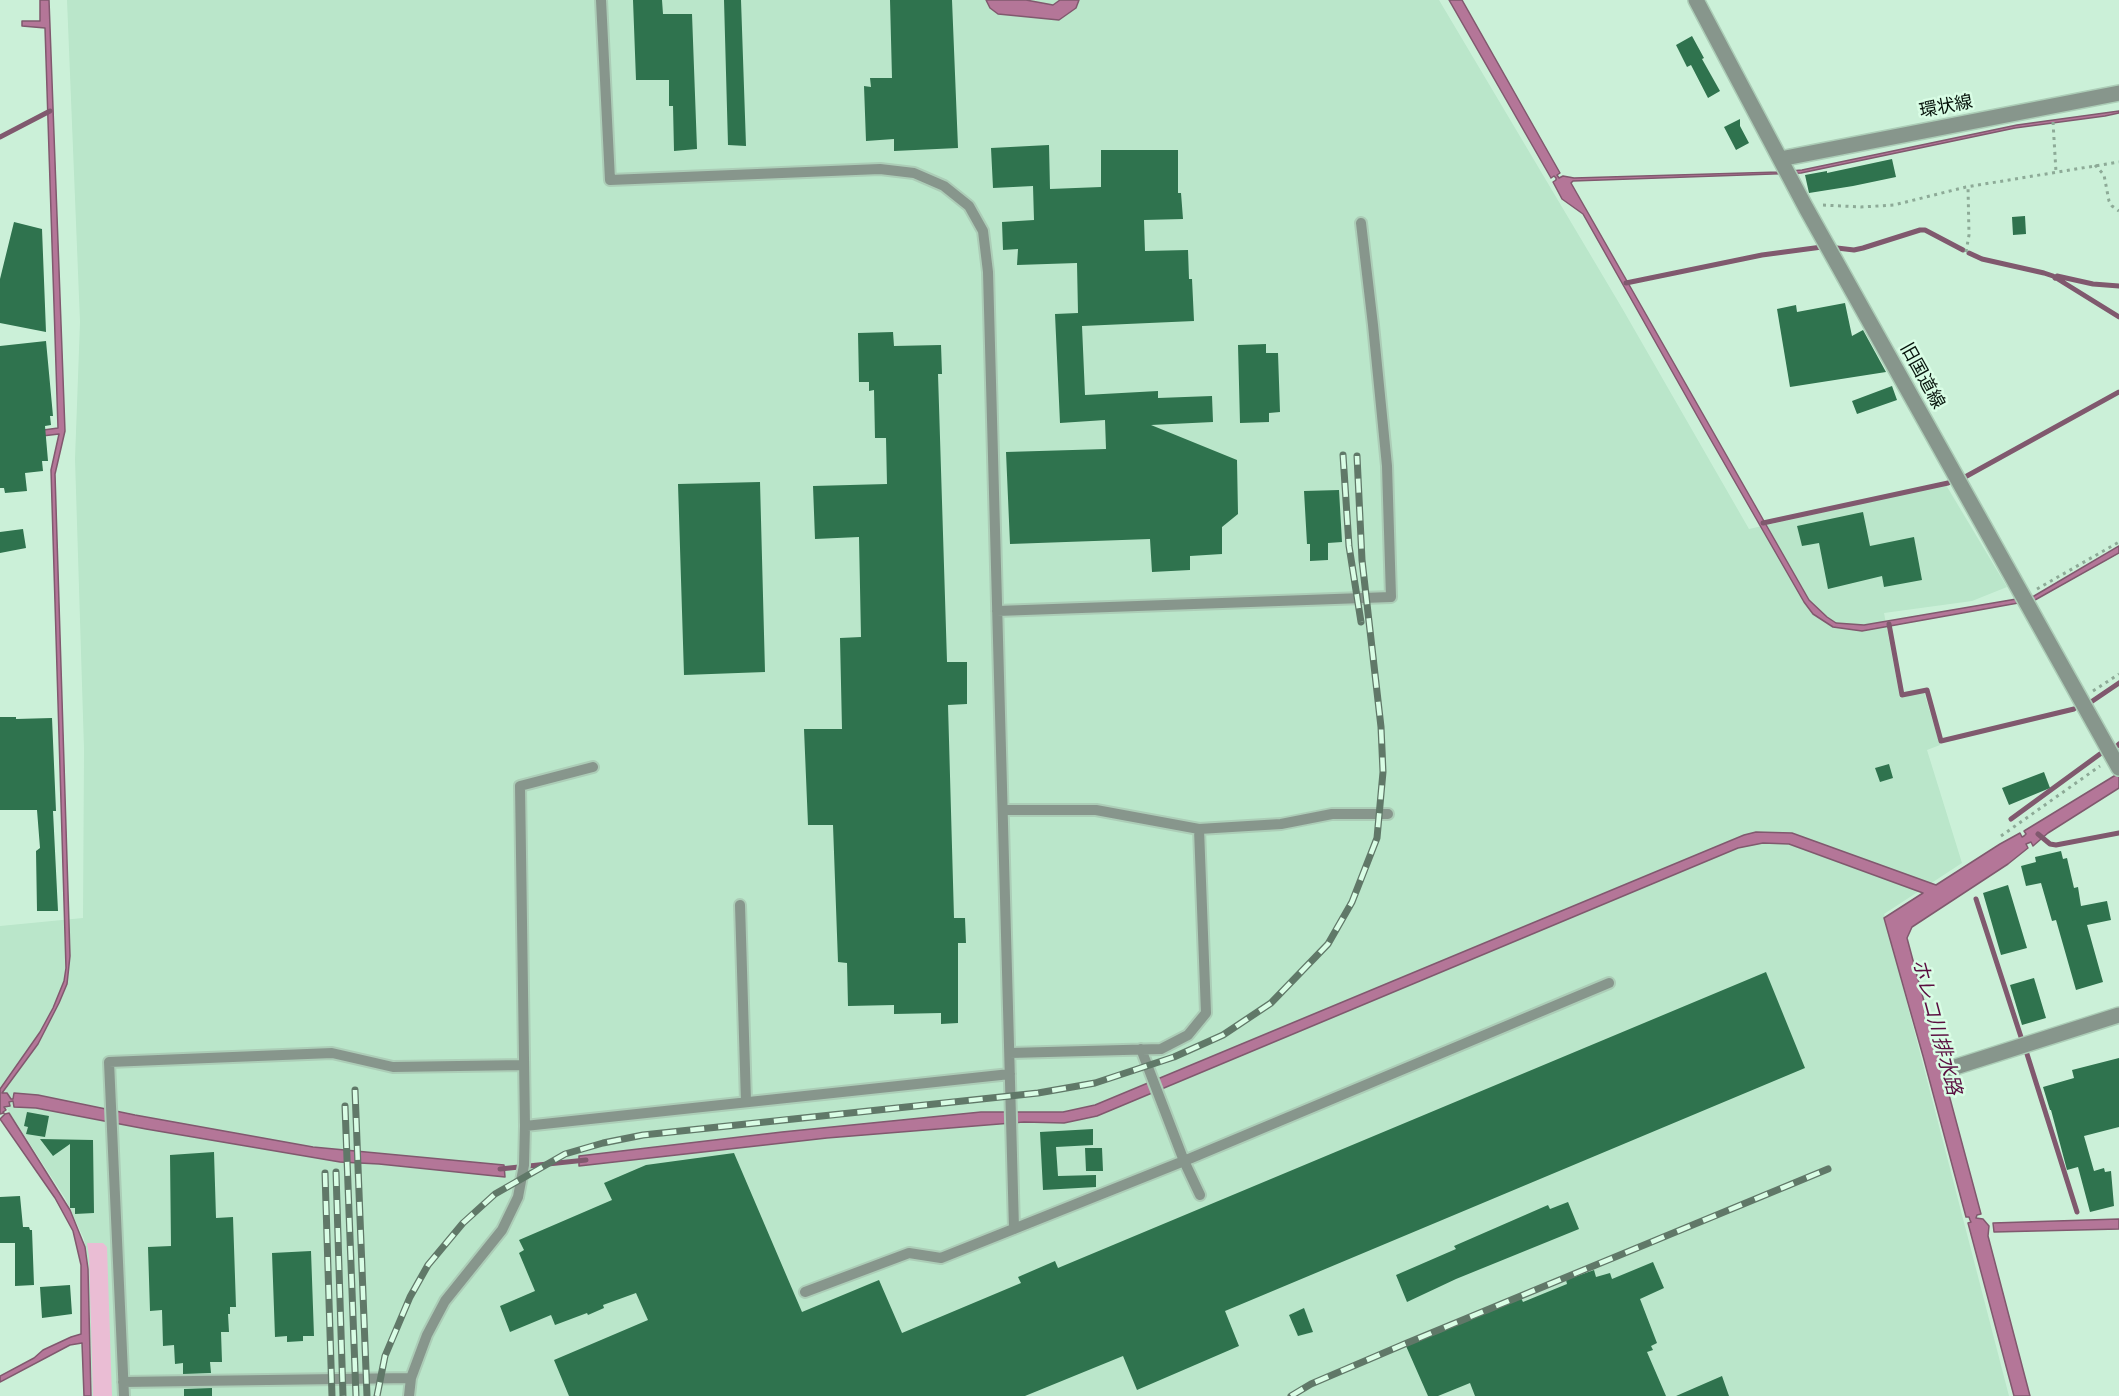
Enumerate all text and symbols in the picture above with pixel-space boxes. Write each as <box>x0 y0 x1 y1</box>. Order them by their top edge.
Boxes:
street label: 環状線 <box>1917 91 1975 123</box>
street label: 旧国道線 <box>1895 339 1949 413</box>
water label: ホレコ川排水路 <box>1906 956 1966 1098</box>

